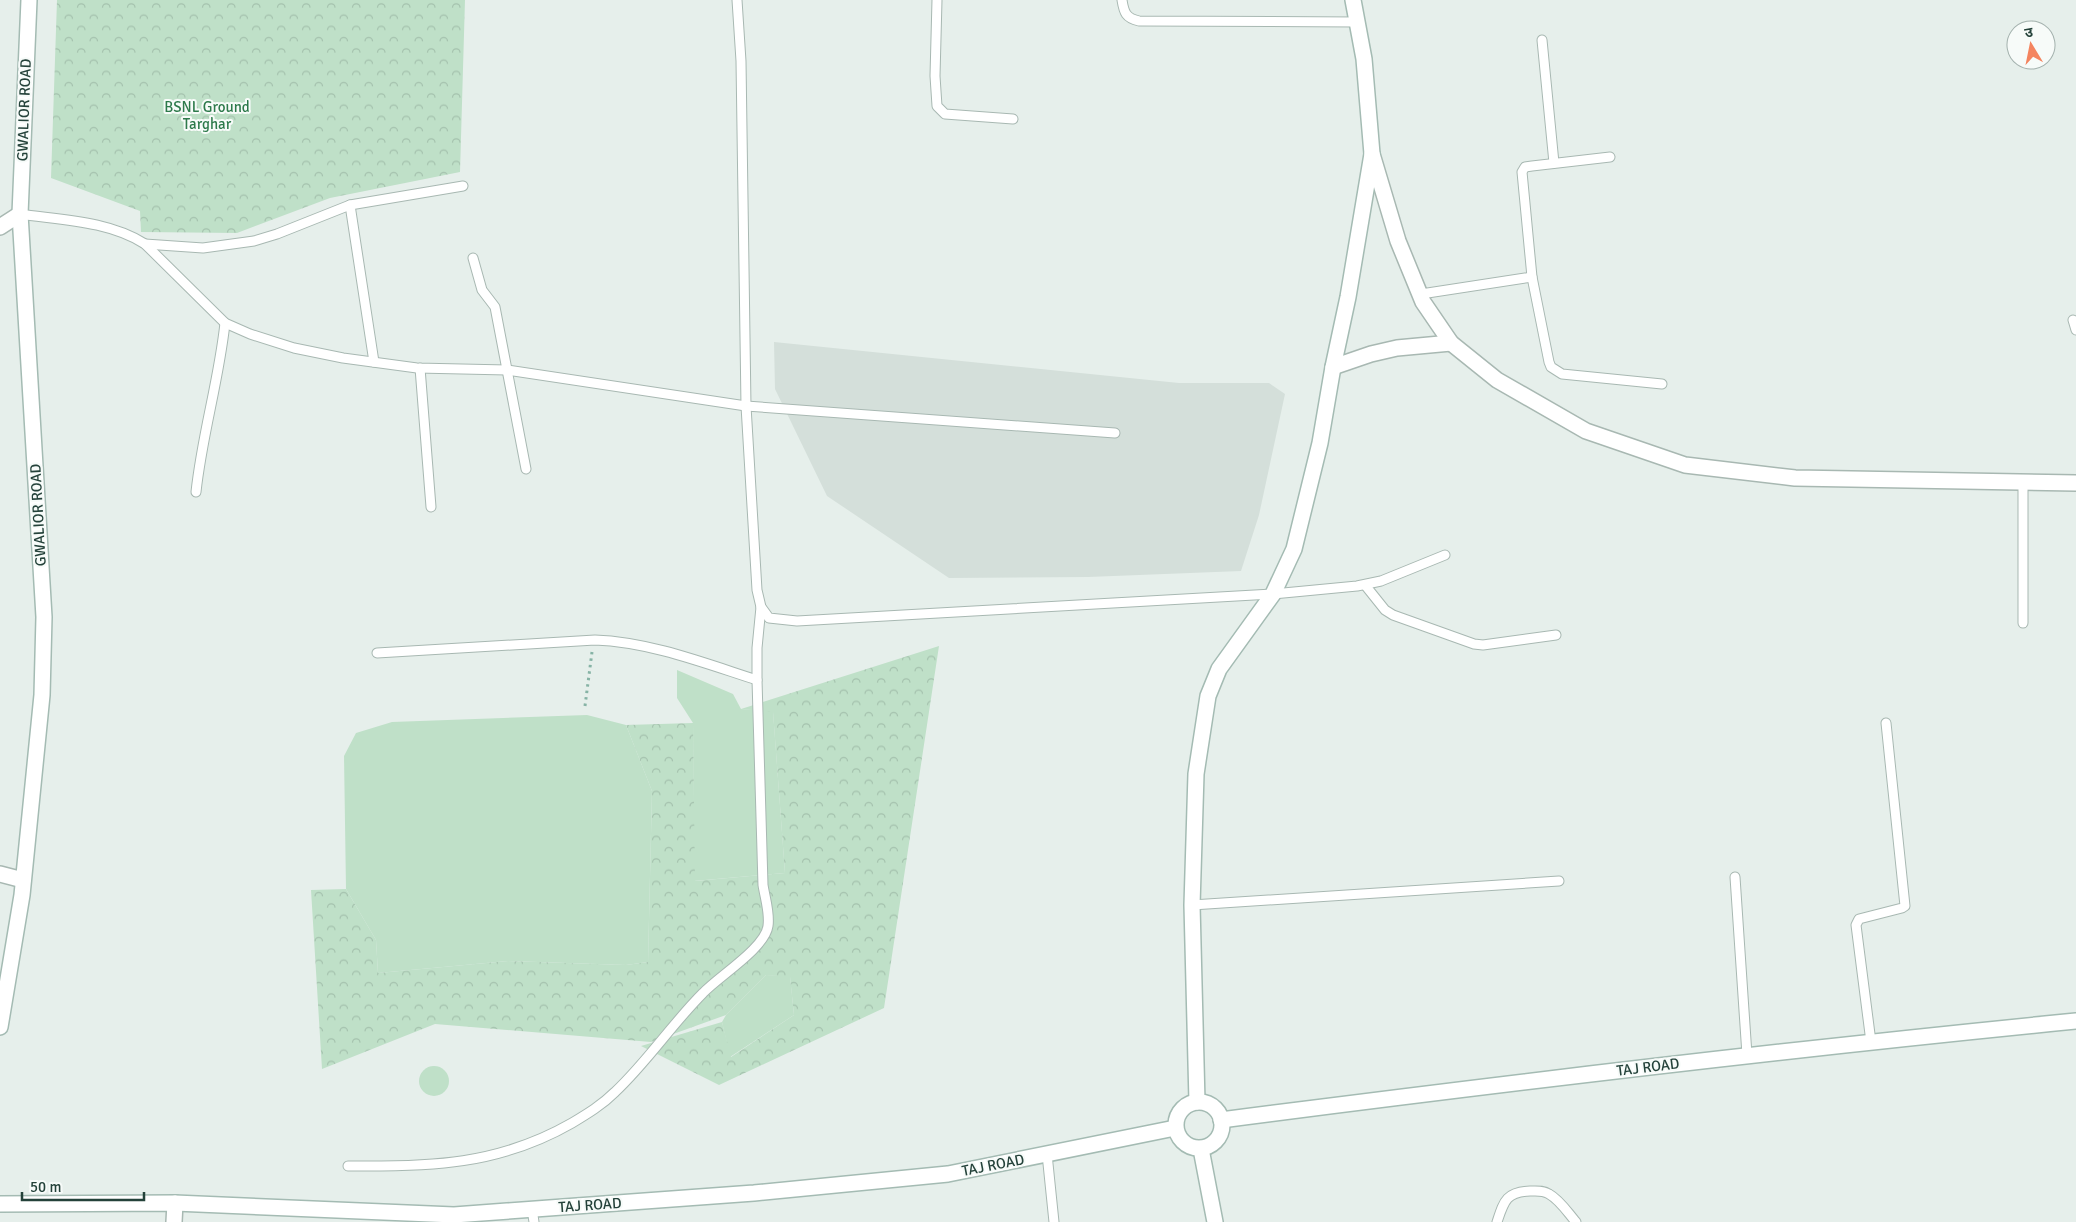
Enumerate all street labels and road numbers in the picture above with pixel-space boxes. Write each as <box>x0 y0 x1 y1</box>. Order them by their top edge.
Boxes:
street label: GWALIOR ROAD <box>13 58 35 162</box>
street label: GWALIOR ROAD <box>26 463 50 567</box>
street label: TAJ ROAD <box>1615 1054 1681 1080</box>
street label: TAJ ROAD <box>960 1150 1026 1180</box>
street label: TAJ ROAD <box>558 1194 622 1216</box>

